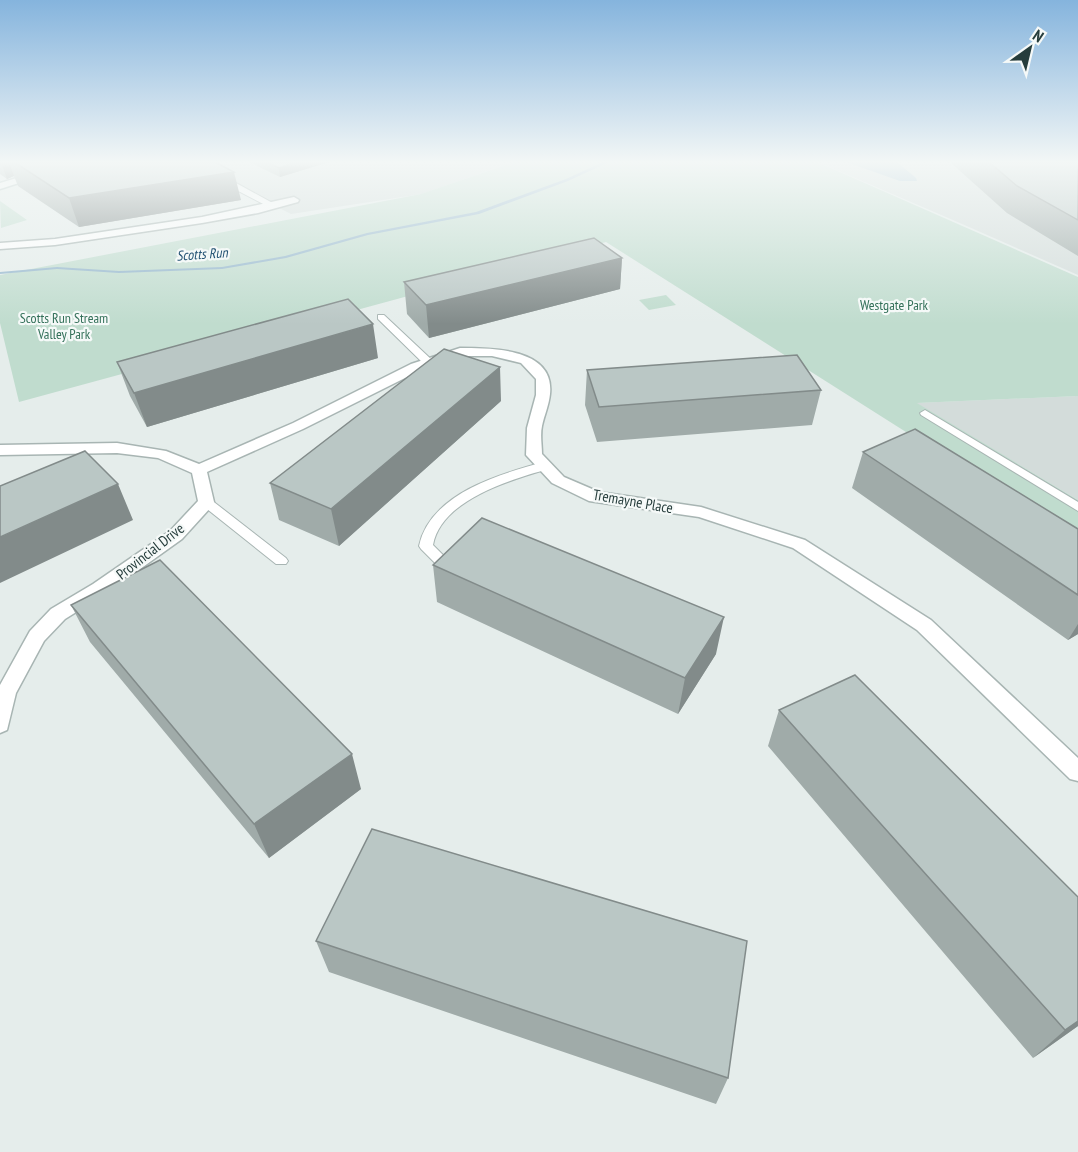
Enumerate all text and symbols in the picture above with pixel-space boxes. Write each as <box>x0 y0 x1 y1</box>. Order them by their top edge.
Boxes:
north arrow <box>1000 18 1060 78</box>
text: N <box>1029 25 1048 46</box>
water label: Scotts Run <box>176 243 229 265</box>
park label: Westgate Park <box>860 296 929 314</box>
park label: Scotts Run Stream Valley Park <box>20 309 108 343</box>
street label: Tremayne Place <box>592 485 674 517</box>
street label: Provincial Drive <box>112 519 188 583</box>

